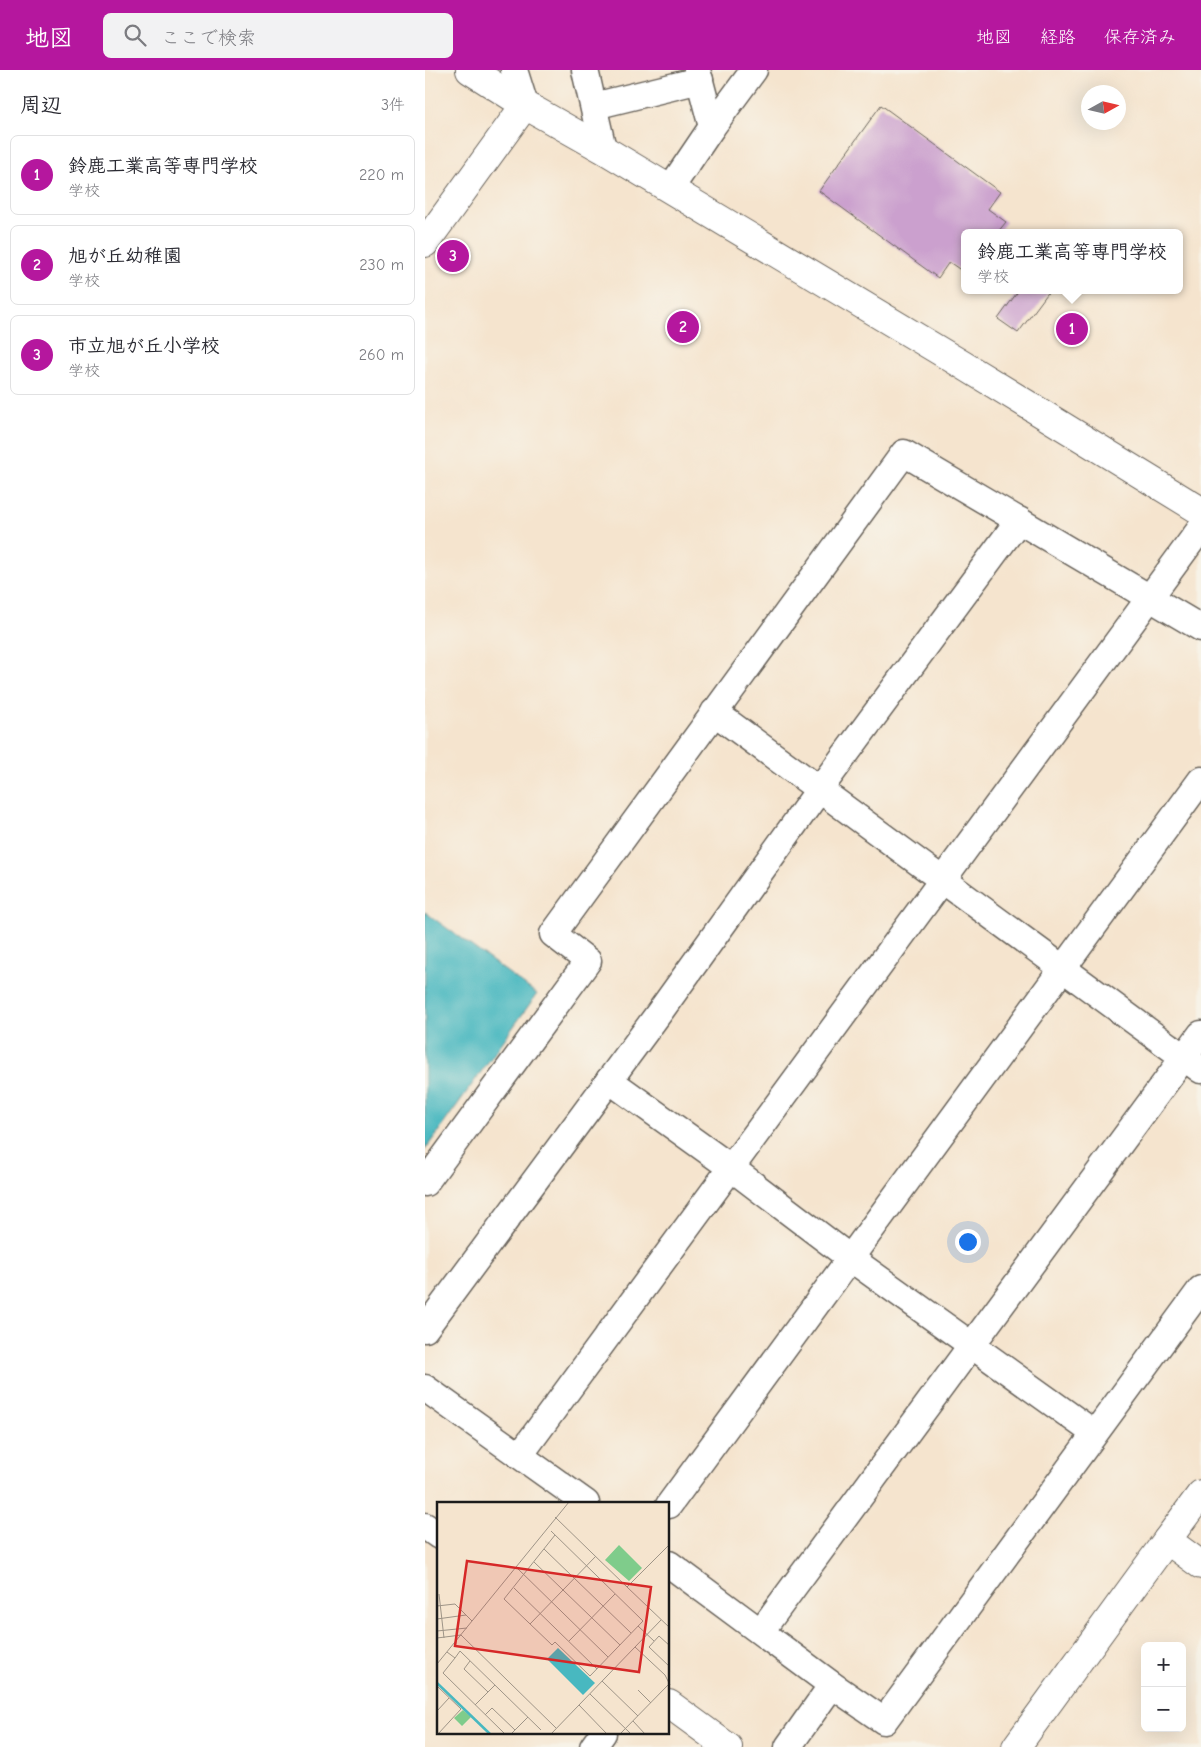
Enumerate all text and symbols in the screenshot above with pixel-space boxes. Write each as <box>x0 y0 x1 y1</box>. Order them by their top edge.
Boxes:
search box <box>103 13 453 58</box>
icon: search <box>121 21 149 49</box>
text: 地図 <box>25 24 73 52</box>
text: ここで検索 <box>161 27 256 49</box>
text: 地図 <box>976 27 1012 48</box>
text: 経路 <box>1040 27 1076 48</box>
text: 保存済み <box>1104 27 1176 48</box>
north arrow <box>1081 85 1126 130</box>
text: 周辺 <box>20 93 62 117</box>
text: 3件 <box>381 96 405 114</box>
text: 鈴鹿工業高等専門学校 <box>68 155 258 177</box>
text: 1 <box>34 166 40 184</box>
text: 220 m <box>359 166 404 184</box>
text: 学校 <box>68 182 100 200</box>
popup <box>961 229 1183 294</box>
pin: 3 <box>437 237 469 275</box>
text: 鈴鹿工業高等専門学校 <box>977 241 1167 263</box>
text: 旭が丘幼稚園 <box>68 245 182 267</box>
text: 2 <box>33 256 41 274</box>
text: 230 m <box>359 256 404 274</box>
text: 学校 <box>977 268 1009 286</box>
text: 学校 <box>68 272 100 290</box>
pin: 2 <box>667 308 699 346</box>
pin: 1 <box>1056 310 1088 348</box>
text: 市立旭が丘小学校 <box>68 335 220 357</box>
text: 3 <box>33 346 41 364</box>
text: 260 m <box>359 346 404 364</box>
text: 学校 <box>68 362 100 380</box>
your location <box>955 1229 981 1255</box>
inset map <box>437 1502 670 1734</box>
map controls <box>1141 1642 1186 1732</box>
button: + <box>1141 1642 1186 1687</box>
button: − <box>1141 1687 1186 1732</box>

